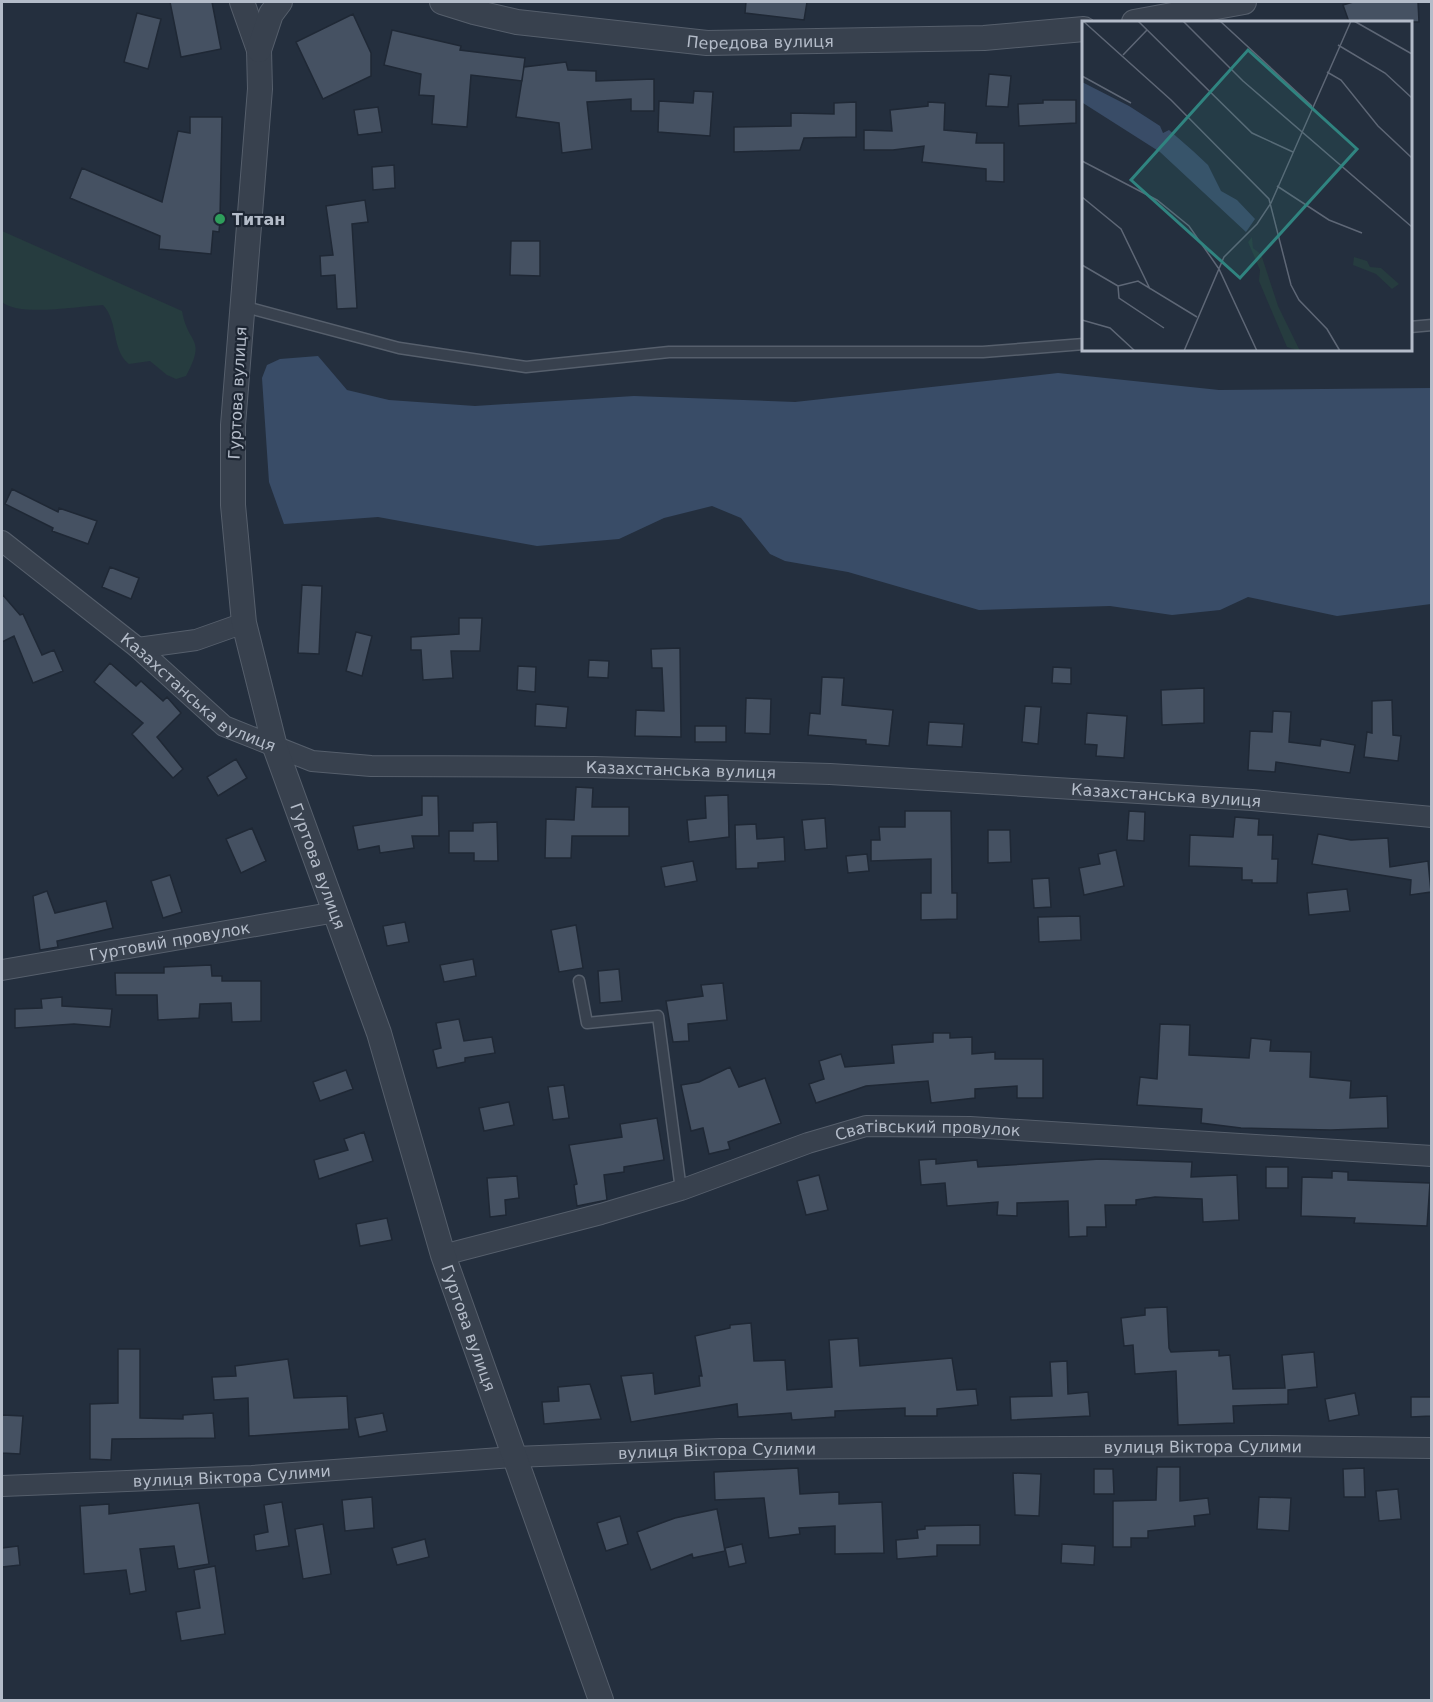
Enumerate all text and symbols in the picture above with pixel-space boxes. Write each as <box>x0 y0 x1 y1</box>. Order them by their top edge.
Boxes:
inset map <box>1082 21 1412 351</box>
street label: Передова вулиця <box>686 32 834 53</box>
place label: Титан <box>232 210 285 229</box>
marker: Титан <box>213 212 227 226</box>
street label: Гуртова вулиця <box>225 326 250 460</box>
street label: Казахстанська вулиця <box>117 629 278 756</box>
street label: Казахстанська вулиця <box>586 758 776 782</box>
street label: Казахстанська вулиця <box>1071 780 1262 811</box>
street label: Гуртова вулиця <box>286 800 349 932</box>
street label: Гуртовий провулок <box>88 918 252 965</box>
street label: Сватівський провулок <box>833 1117 1021 1145</box>
street label: Гуртова вулиця <box>437 1262 500 1394</box>
street label: вулиця Віктора Сулими <box>1104 1437 1302 1457</box>
street label: вулиця Віктора Сулими <box>618 1439 816 1463</box>
street label: вулиця Віктора Сулими <box>132 1461 331 1491</box>

